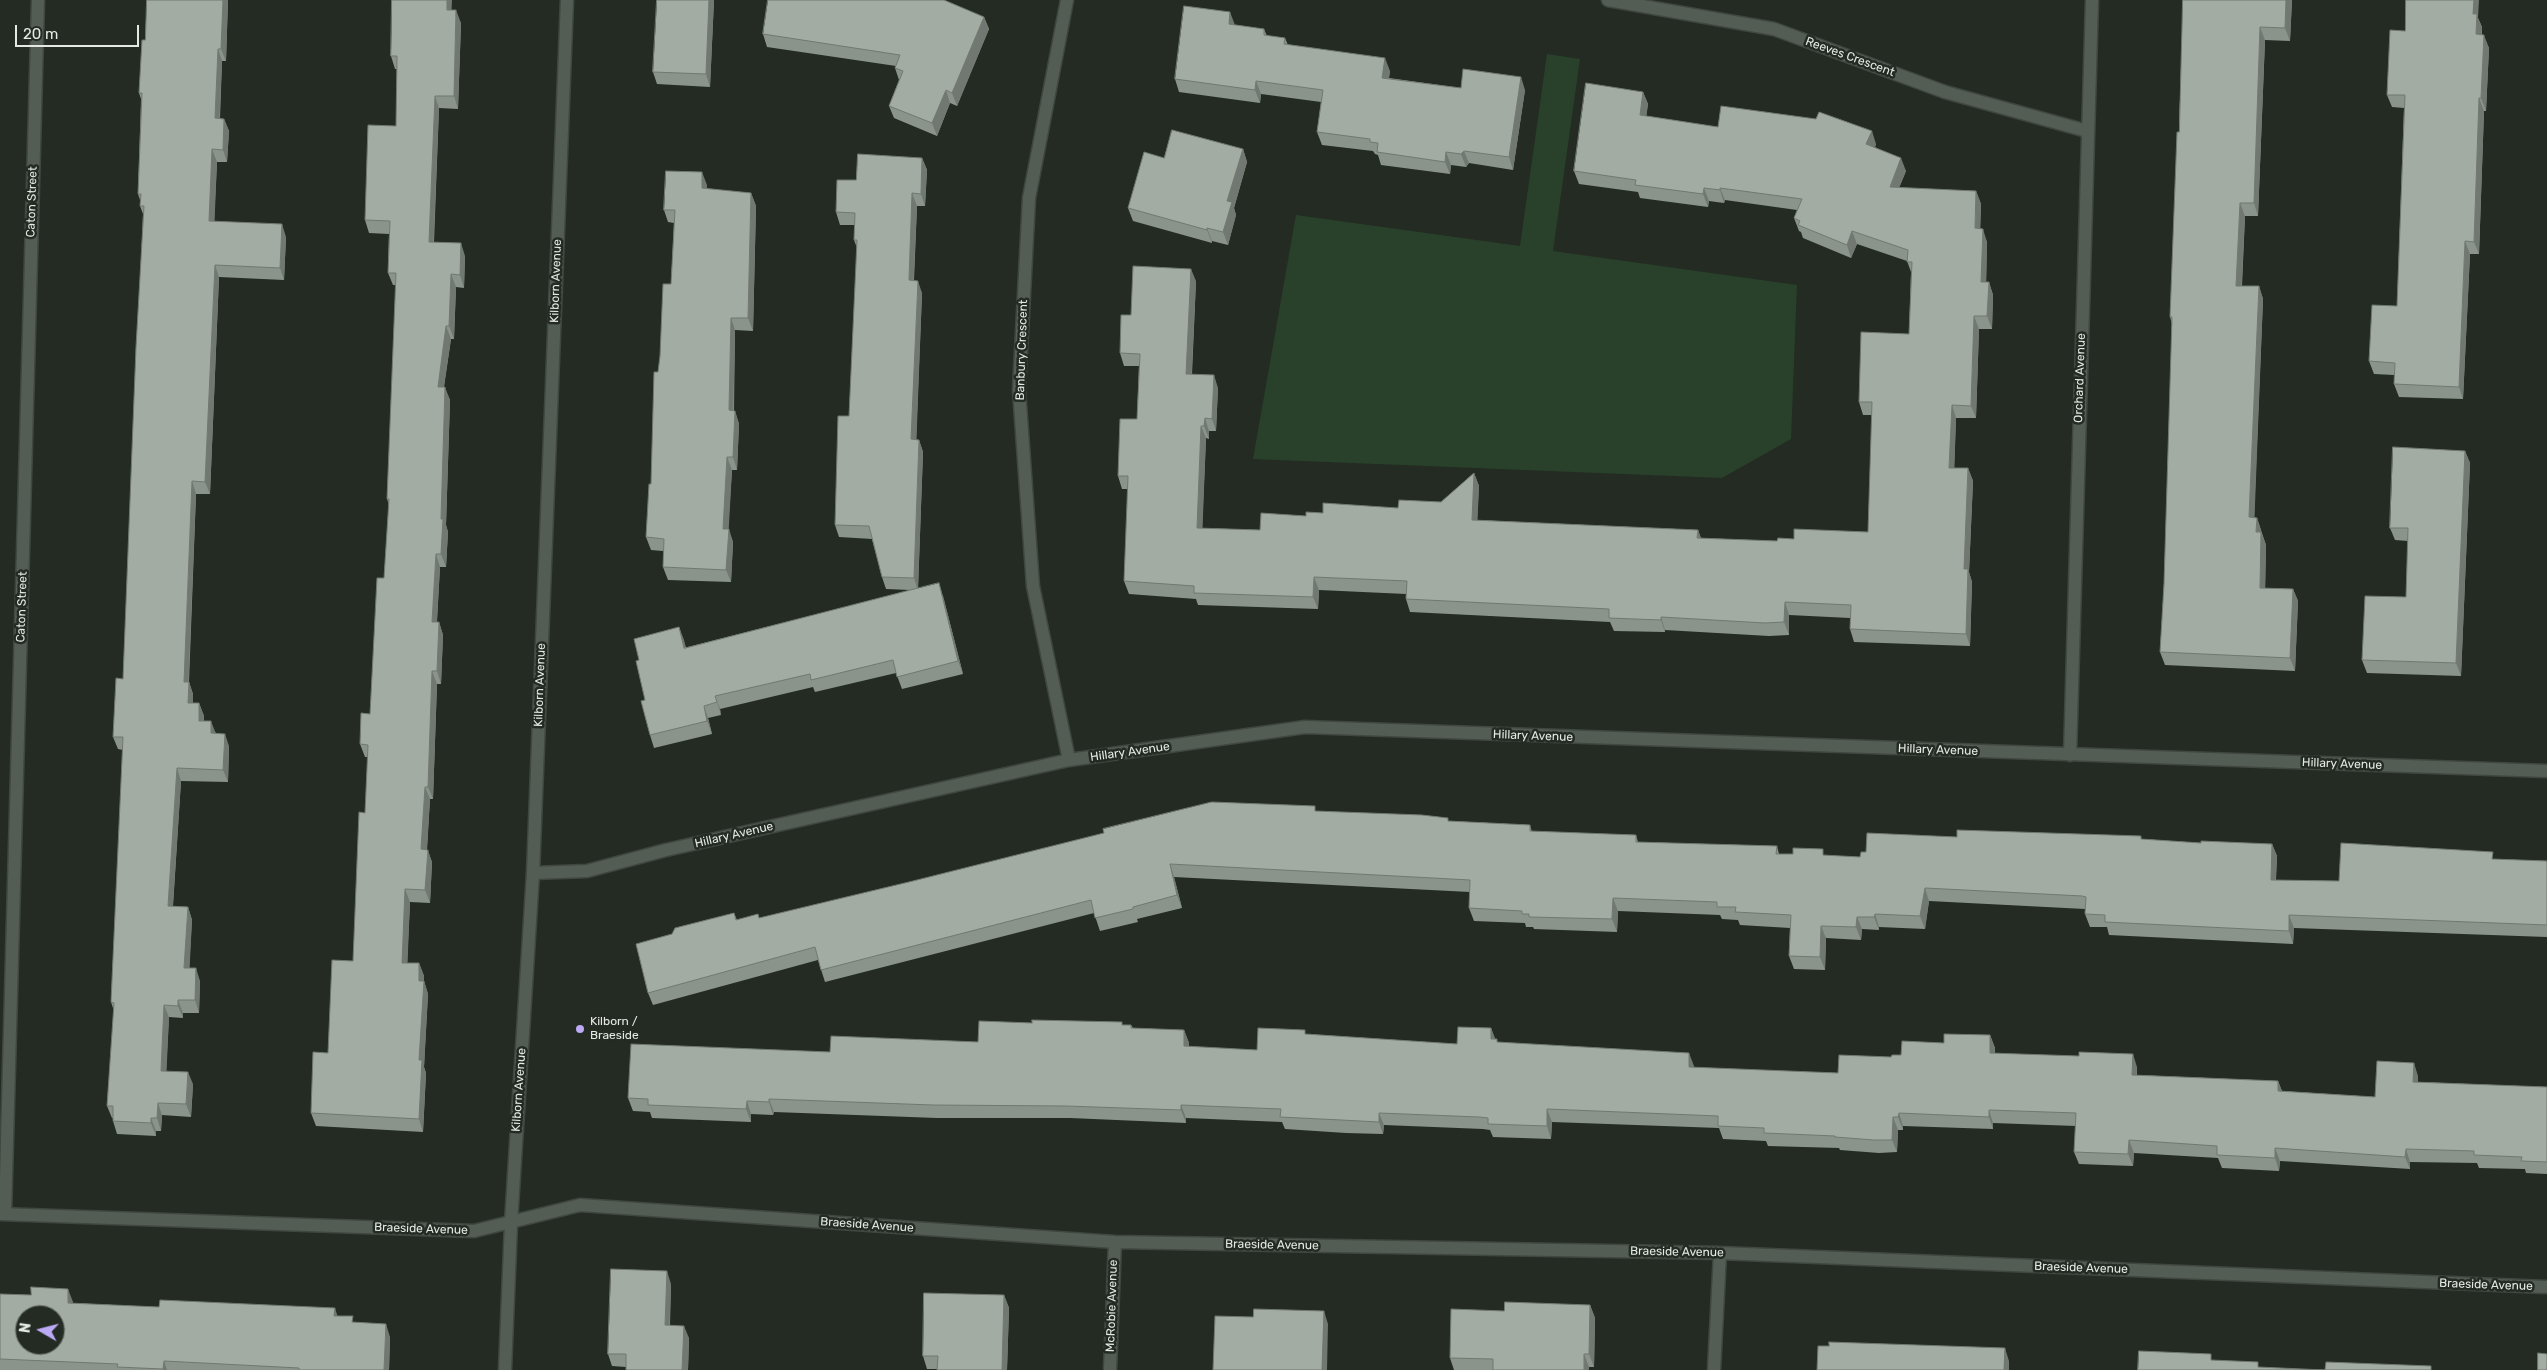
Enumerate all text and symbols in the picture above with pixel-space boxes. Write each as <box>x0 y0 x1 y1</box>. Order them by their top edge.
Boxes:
scale bar <box>18 15 141 47</box>
text: 20 m <box>23 25 58 43</box>
street label: Reeves Crescent <box>1804 34 1896 80</box>
street label: Caton Street <box>24 166 40 238</box>
street label: Kilborn Avenue <box>547 239 565 323</box>
street label: Banbury Crescent <box>1013 299 1031 401</box>
street label: Orchard Avenue <box>2071 333 2089 423</box>
street label: Caton Street <box>14 571 30 643</box>
street label: Kilborn Avenue <box>531 643 549 727</box>
street label: Hillary Avenue <box>1493 727 1573 745</box>
street label: Hillary Avenue <box>1089 739 1171 765</box>
street label: Hillary Avenue <box>1898 741 1978 759</box>
street label: Hillary Avenue <box>2302 755 2382 773</box>
street label: Hillary Avenue <box>693 819 775 851</box>
place label: Kilborn / Braeside <box>590 1015 639 1043</box>
marker: Kilborn / Braeside <box>574 1023 586 1035</box>
street label: Kilborn Avenue <box>509 1048 529 1132</box>
street label: Braeside Avenue <box>820 1215 914 1235</box>
street label: Braeside Avenue <box>374 1220 468 1238</box>
street label: Braeside Avenue <box>1225 1237 1319 1253</box>
street label: Braeside Avenue <box>1630 1244 1724 1260</box>
street label: McRobie Avenue <box>1103 1259 1121 1353</box>
street label: Braeside Avenue <box>2034 1259 2128 1277</box>
street label: Braeside Avenue <box>2439 1276 2533 1294</box>
north arrow <box>15 1305 65 1355</box>
text: N <box>17 1322 35 1334</box>

